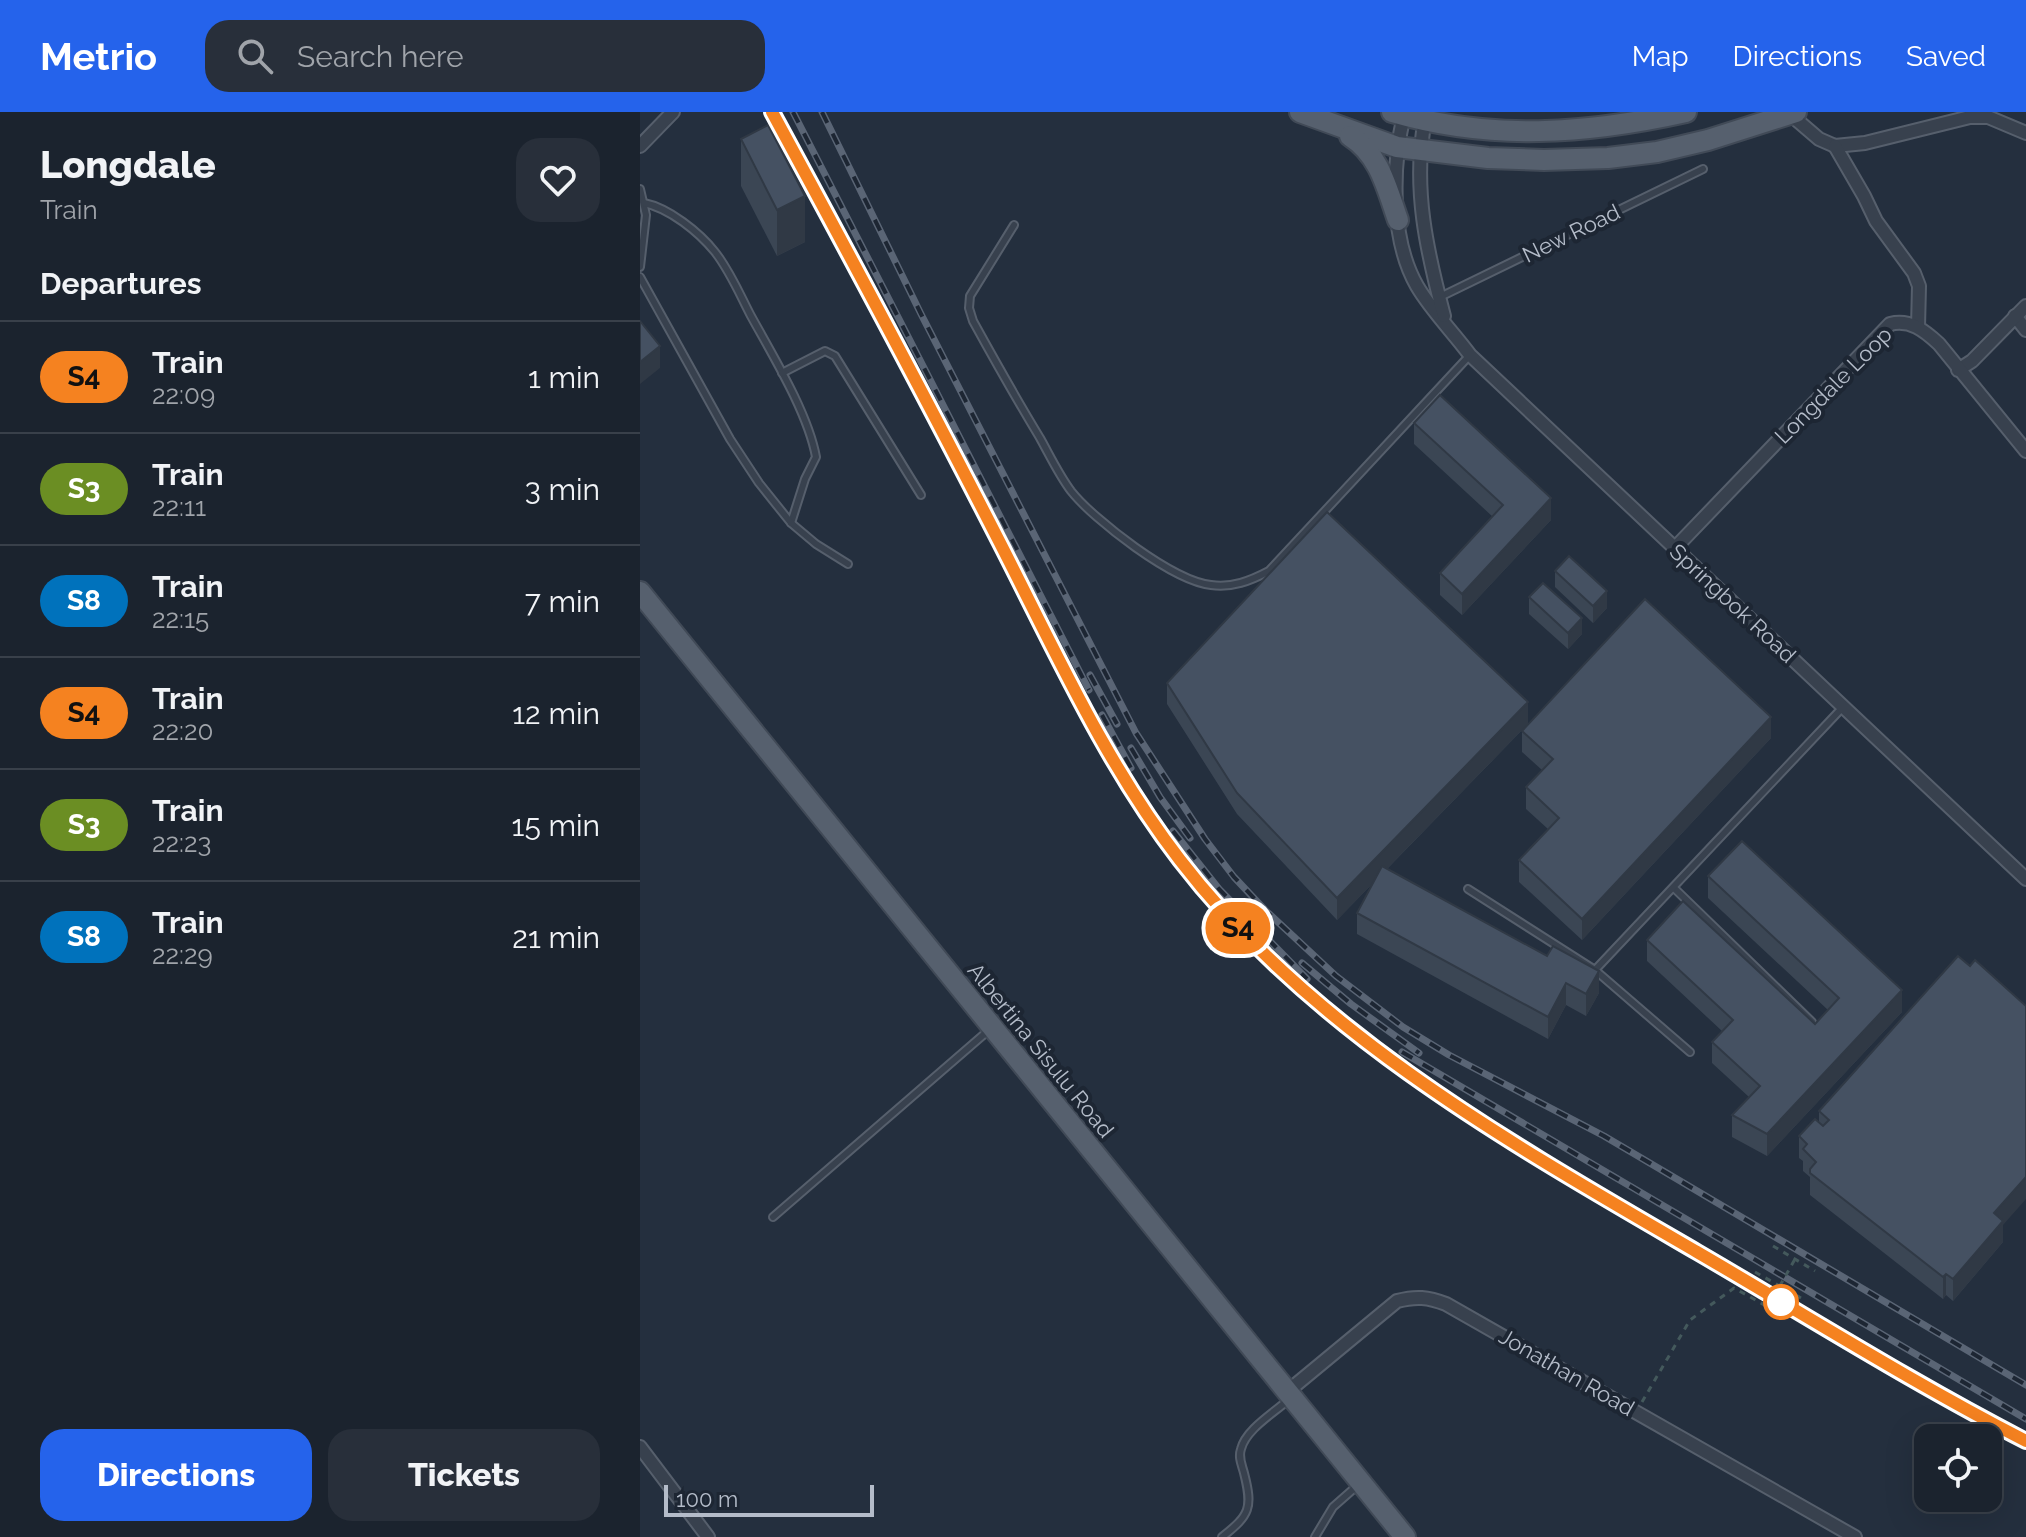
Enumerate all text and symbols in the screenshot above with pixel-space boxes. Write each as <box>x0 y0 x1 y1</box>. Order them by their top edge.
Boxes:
search box <box>205 20 765 92</box>
text: Metrio <box>40 34 157 79</box>
icon: search <box>233 34 277 78</box>
text: Search here <box>297 39 464 74</box>
text: Map <box>1632 40 1689 73</box>
text: Directions <box>1733 40 1862 73</box>
text: Saved <box>1906 40 1986 73</box>
button: heart <box>516 138 600 222</box>
text: Longdale <box>40 142 216 187</box>
text: Train <box>40 195 98 225</box>
street label: New Road <box>1518 198 1624 268</box>
text: Departures <box>40 266 202 301</box>
street label: Longdale Loop <box>1769 321 1897 449</box>
text: Train <box>152 345 224 380</box>
text: S4 <box>67 360 101 393</box>
text: 1 min <box>528 360 600 395</box>
text: 22:09 <box>152 380 215 410</box>
text: Train <box>152 457 224 492</box>
text: S3 <box>68 472 100 505</box>
text: 3 min <box>525 472 600 507</box>
text: 22:11 <box>152 492 206 522</box>
street label: Springbok Road <box>1665 538 1801 668</box>
text: Train <box>152 569 224 604</box>
text: S8 <box>67 584 101 617</box>
text: 7 min <box>525 584 600 619</box>
text: 22:15 <box>152 604 209 634</box>
text: Train <box>152 681 224 716</box>
text: S4 <box>67 696 101 729</box>
text: 12 min <box>512 696 600 731</box>
text: 22:20 <box>152 716 213 746</box>
text: Train <box>152 793 224 828</box>
text: S3 <box>68 808 100 841</box>
text: 15 min <box>512 808 600 843</box>
text: 22:23 <box>152 828 211 858</box>
line badge: S4 <box>1202 902 1274 954</box>
text: Train <box>152 905 224 940</box>
text: S4 <box>1221 911 1255 944</box>
text: S8 <box>67 920 101 953</box>
text: 21 min <box>512 920 600 955</box>
text: 22:29 <box>152 940 213 970</box>
street label: Albertina Sisulu Road <box>963 958 1119 1142</box>
unlabelled marker <box>1764 1285 1798 1319</box>
street label: Jonathan Road <box>1495 1323 1639 1421</box>
map controls <box>1914 1424 2002 1512</box>
button: locate <box>1914 1424 2002 1512</box>
button: Directions <box>40 1429 312 1521</box>
button: Tickets <box>328 1429 600 1521</box>
scale bar <box>664 1481 874 1517</box>
text: 100 m <box>676 1486 738 1512</box>

